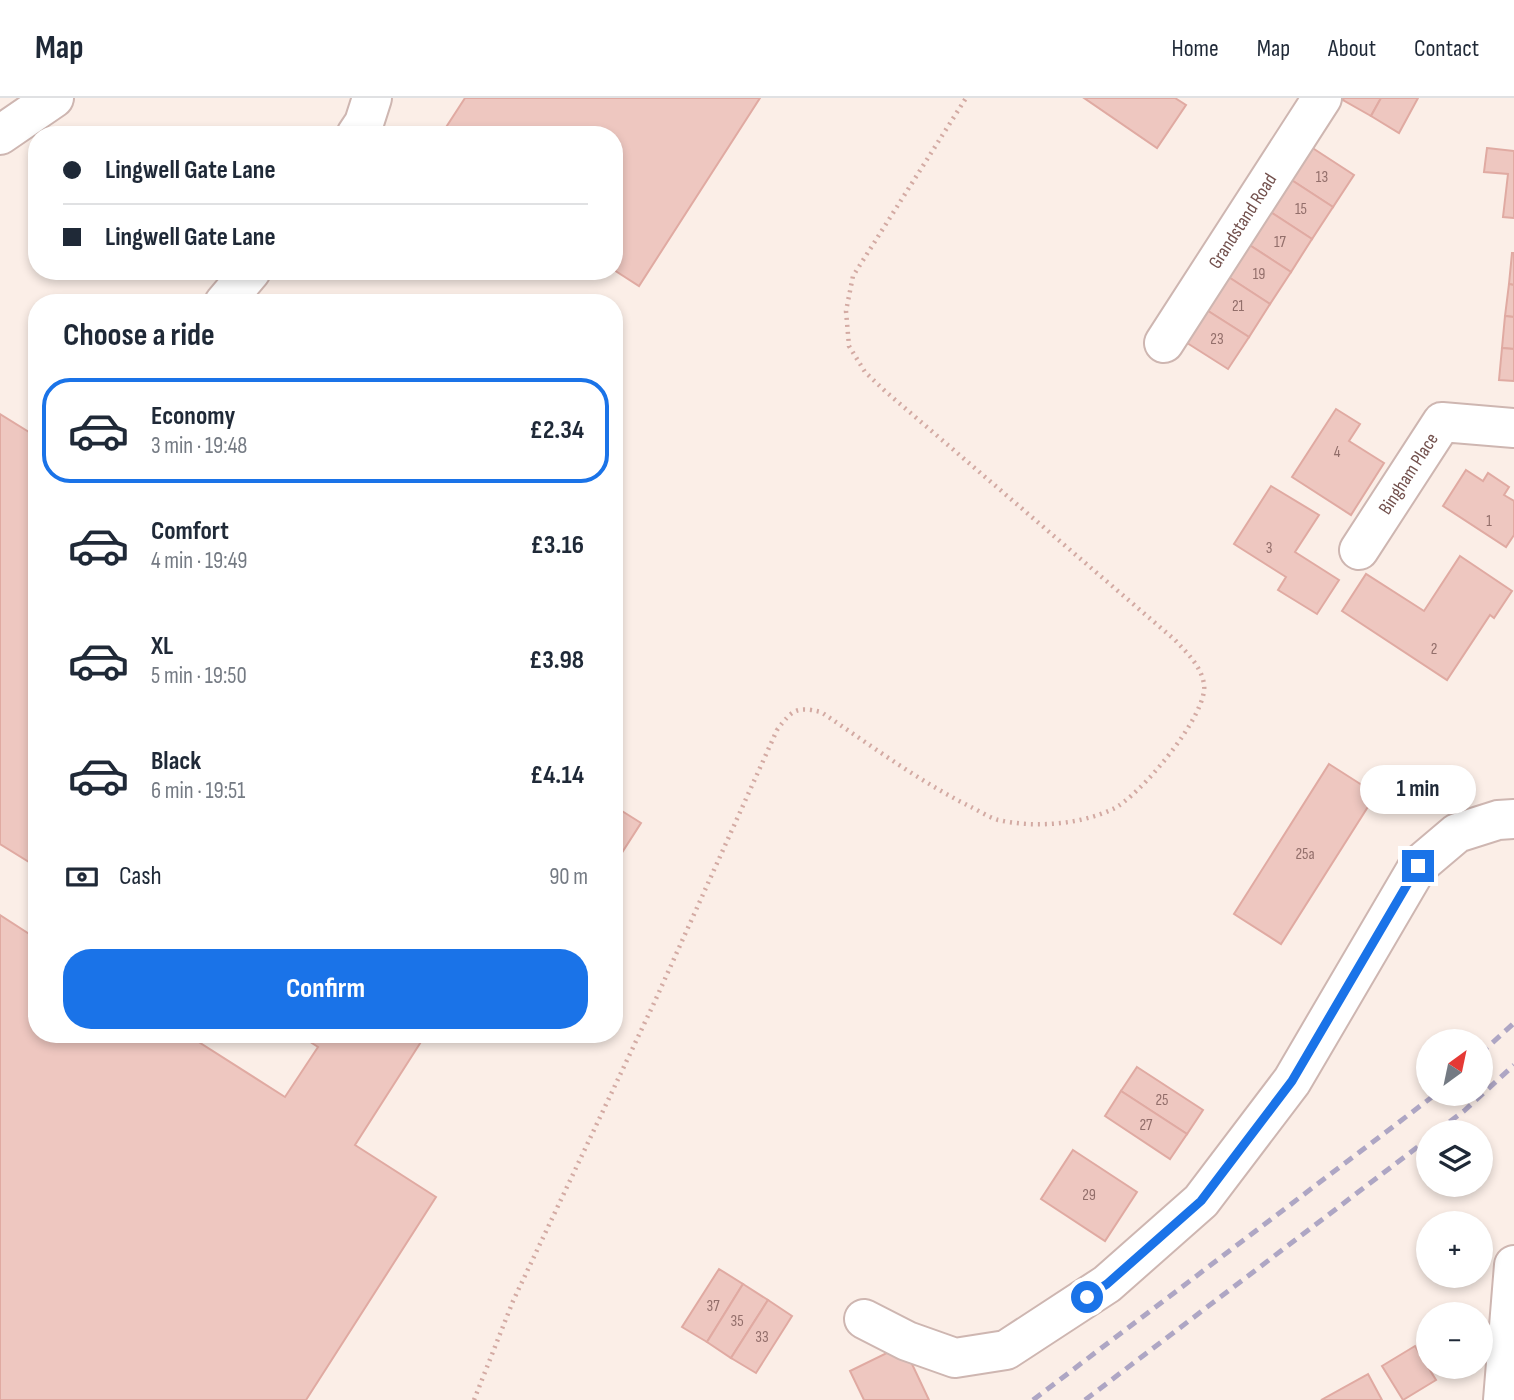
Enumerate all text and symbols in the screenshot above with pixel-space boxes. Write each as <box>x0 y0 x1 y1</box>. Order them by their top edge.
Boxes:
text: Map <box>35 28 84 68</box>
text: Home <box>1171 34 1219 63</box>
text: Map <box>1257 34 1290 63</box>
text: About <box>1328 34 1376 63</box>
text: Contact <box>1414 34 1479 63</box>
text: Lingwell Gate Lane <box>105 155 276 186</box>
house number: 13 <box>1316 168 1328 187</box>
street label: Grandstand Road <box>1203 169 1282 273</box>
house number: 15 <box>1295 200 1307 219</box>
text: Lingwell Gate Lane <box>105 222 276 253</box>
house number: 17 <box>1274 233 1287 252</box>
house number: 19 <box>1253 265 1265 284</box>
house number: 21 <box>1232 297 1245 316</box>
text: Choose a ride <box>63 316 215 355</box>
house number: 23 <box>1210 330 1224 349</box>
icon: car <box>67 399 130 462</box>
text: Economy <box>151 401 235 432</box>
text: £2.34 <box>530 415 584 446</box>
street label: Bingham Place <box>1374 429 1443 519</box>
text: 3 min · 19:48 <box>151 432 247 460</box>
house number: 4 <box>1334 443 1341 462</box>
house number: 1 <box>1486 512 1492 531</box>
icon: car <box>67 514 130 577</box>
text: Comfort <box>151 516 229 547</box>
text: £3.16 <box>530 530 584 561</box>
house number: 3 <box>1266 539 1272 558</box>
text: 4 min · 19:49 <box>151 547 248 575</box>
icon: car <box>67 629 130 692</box>
text: XL <box>151 631 173 662</box>
house number: 2 <box>1431 640 1437 659</box>
text: £3.98 <box>529 645 584 676</box>
text: 5 min · 19:50 <box>151 662 247 690</box>
icon: car <box>67 744 130 807</box>
text: Black <box>151 746 201 777</box>
text: £4.14 <box>530 760 584 791</box>
callout: 1 min <box>1360 764 1476 814</box>
text: 1 min <box>1397 775 1439 803</box>
text: 6 min · 19:51 <box>151 777 245 805</box>
house number: 25a <box>1295 845 1315 864</box>
route end <box>1402 850 1434 882</box>
icon: cash <box>63 858 101 896</box>
text: Cash <box>119 861 162 892</box>
text: 90 m <box>549 863 588 891</box>
button: Confirm <box>63 949 588 1029</box>
north arrow <box>1416 1029 1493 1106</box>
map controls <box>1416 1029 1493 1379</box>
house number: 25 <box>1155 1091 1169 1110</box>
house number: 27 <box>1139 1116 1153 1135</box>
button: layers <box>1416 1120 1493 1197</box>
house number: 29 <box>1082 1186 1096 1205</box>
button: + <box>1416 1211 1493 1288</box>
route start <box>1071 1281 1103 1313</box>
house number: 37 <box>706 1297 720 1316</box>
button: − <box>1416 1302 1493 1379</box>
house number: 35 <box>730 1312 744 1331</box>
house number: 33 <box>755 1328 769 1347</box>

